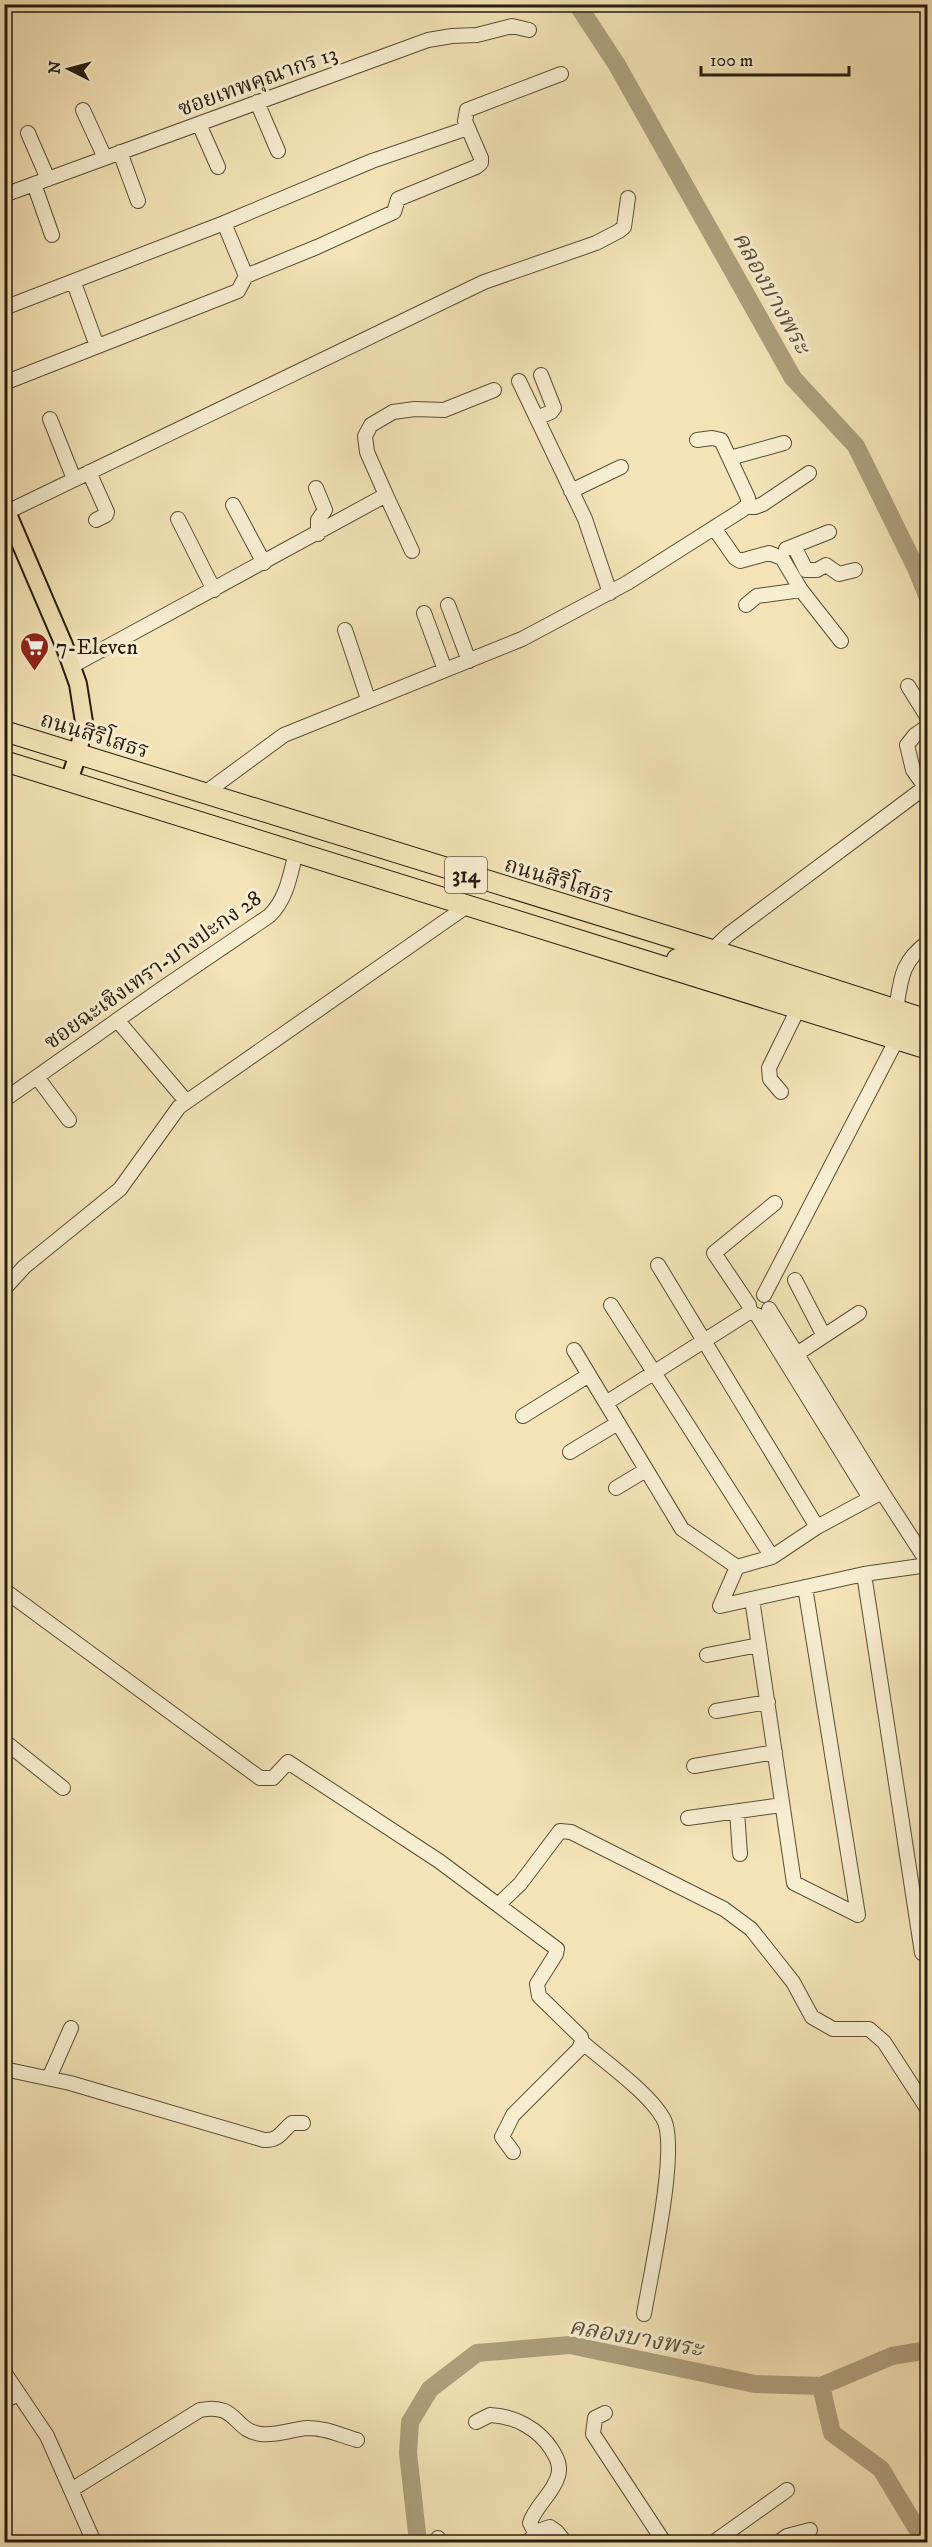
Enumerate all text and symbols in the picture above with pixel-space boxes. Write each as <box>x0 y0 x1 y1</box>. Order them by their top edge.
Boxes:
north arrow <box>39 39 99 99</box>
scale bar <box>701 39 850 77</box>
street label: ซอยเทพคุณากร 13 <box>174 40 341 123</box>
text: 100 m <box>710 50 753 72</box>
text: N <box>44 60 66 75</box>
water label: คลองบางพระ <box>725 226 818 361</box>
supermarket icon: 7-Eleven <box>19 630 51 672</box>
place label: 7-Eleven <box>56 634 138 661</box>
street label: ถนนสิริโสธร <box>37 704 153 765</box>
street label: ถนนสิริโสธร <box>501 849 617 910</box>
road number: 314 <box>445 857 487 893</box>
street label: ซอยฉะเชิงเทรา-บางปะกง 28 <box>39 885 267 1056</box>
water label: คลองบางพระ <box>567 2311 707 2365</box>

